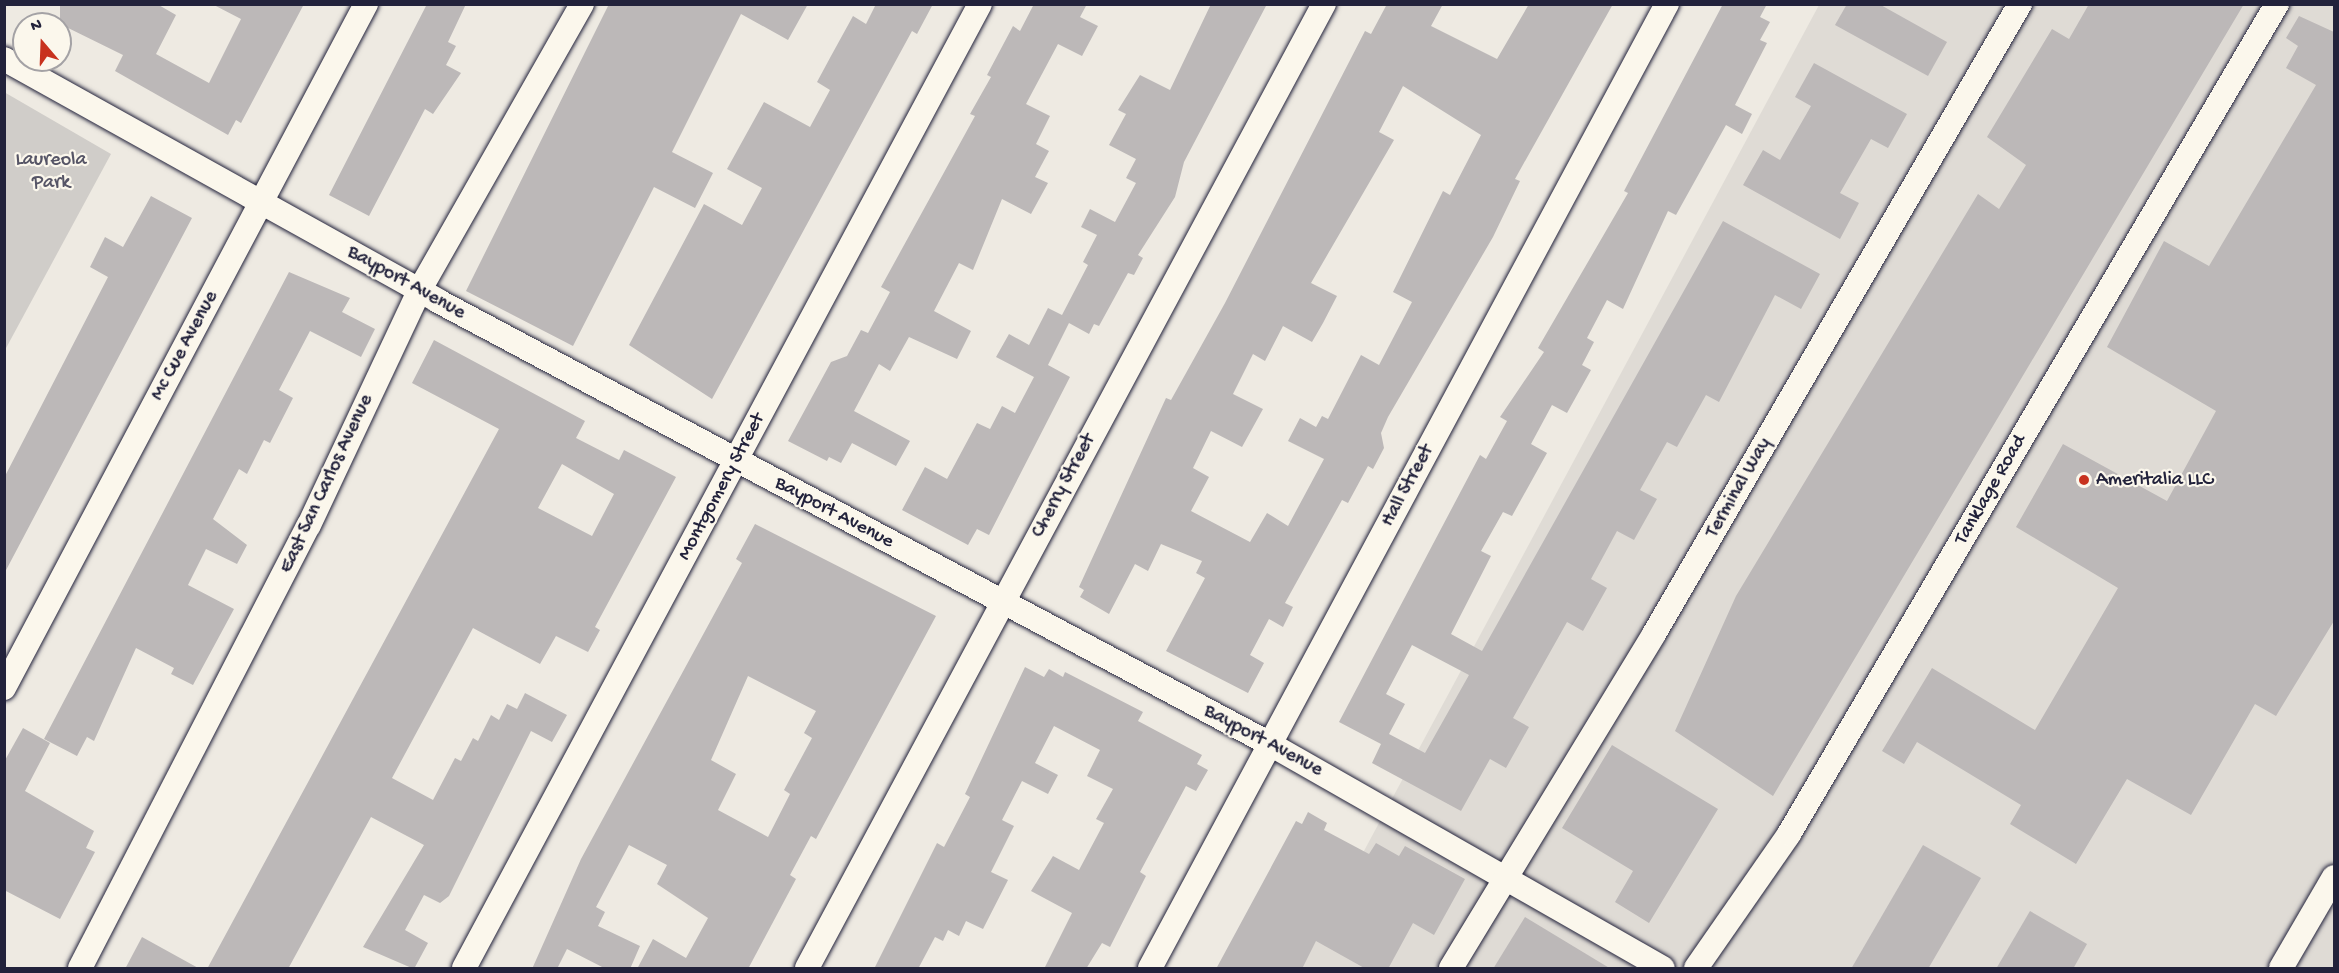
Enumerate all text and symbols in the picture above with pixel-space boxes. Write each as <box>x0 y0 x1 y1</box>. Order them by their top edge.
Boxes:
north arrow <box>12 12 72 72</box>
text: N <box>29 16 45 37</box>
park label: Laureola Park <box>15 148 87 195</box>
street label: Bayport Avenue <box>343 241 469 325</box>
street label: Mc Cue Avenue <box>146 287 224 405</box>
street label: East San Carlos Avenue <box>275 391 379 577</box>
street label: Montgomery Street <box>673 409 771 565</box>
street label: Cherry Street <box>1027 430 1101 542</box>
street label: Tanklage Road <box>1950 431 2032 549</box>
street label: Terminal Way <box>1701 434 1777 542</box>
street label: Hall Street <box>1376 441 1440 531</box>
place label: Ameritalia LLC <box>2096 468 2213 492</box>
street label: Bayport Avenue <box>770 472 898 554</box>
marker: Ameritalia LLC <box>2077 473 2091 487</box>
street label: Bayport Avenue <box>1199 700 1327 782</box>

